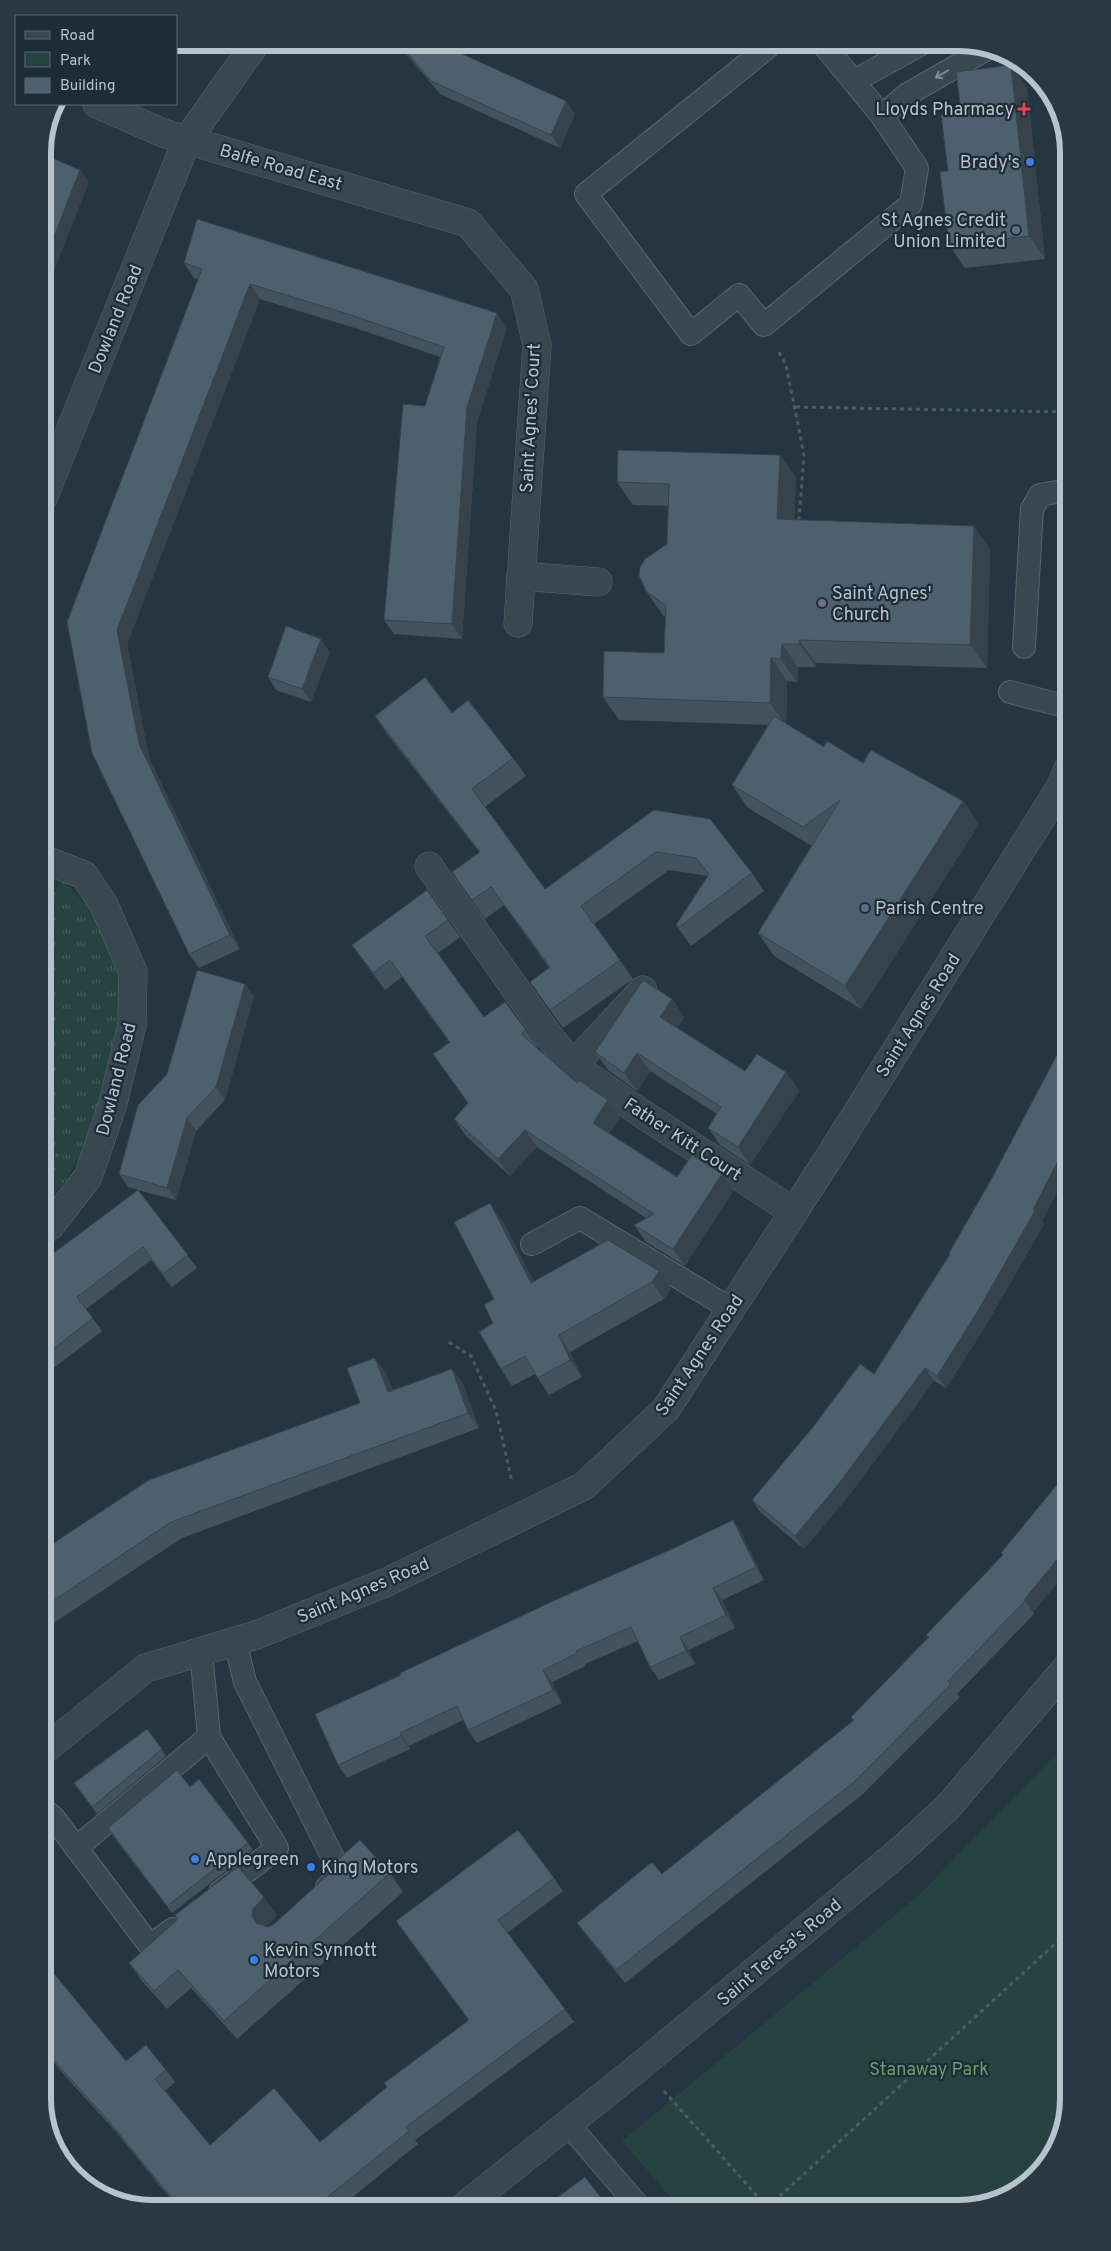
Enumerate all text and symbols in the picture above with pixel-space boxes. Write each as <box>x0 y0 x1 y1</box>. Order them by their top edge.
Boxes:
legend <box>15 15 178 105</box>
text: Road <box>60 27 95 46</box>
text: Park <box>60 52 91 71</box>
one-way arrow <box>935 69 950 79</box>
text: Building <box>60 77 115 96</box>
place label: Lloyds Pharmacy <box>875 99 1014 122</box>
marker: Lloyds Pharmacy <box>1018 103 1030 115</box>
street label: Balfe Road East <box>216 140 345 197</box>
place label: Brady's <box>960 152 1020 175</box>
marker: Brady's <box>1024 156 1036 168</box>
place label: St Agnes Credit Union Limited <box>881 210 1006 254</box>
marker: St Agnes Credit Union Limited <box>1010 224 1022 236</box>
street label: Dowland Road <box>84 262 149 377</box>
street label: Saint Agnes' Court <box>516 343 547 494</box>
place label: Saint Agnes' Church <box>832 583 932 627</box>
marker: Saint Agnes' Church <box>816 597 828 609</box>
place label: Parish Centre <box>875 898 984 921</box>
marker: Parish Centre <box>859 902 871 914</box>
street label: Saint Agnes Road <box>872 950 967 1082</box>
street label: Dowland Road <box>92 1020 143 1138</box>
street label: Father Kitt Court <box>619 1094 745 1187</box>
street label: Saint Agnes Road <box>651 1291 749 1421</box>
street label: Saint Agnes Road <box>294 1553 433 1630</box>
place label: Applegreen <box>205 1849 299 1872</box>
marker: Applegreen <box>189 1853 201 1865</box>
place label: King Motors <box>321 1857 418 1880</box>
marker: King Motors <box>305 1861 317 1873</box>
street label: Saint Teresa's Road <box>713 1894 847 2012</box>
place label: Kevin Synnott Motors <box>264 1940 377 1984</box>
marker: Kevin Synnott Motors <box>248 1954 260 1966</box>
park label: Stanaway Park <box>869 2059 989 2082</box>

